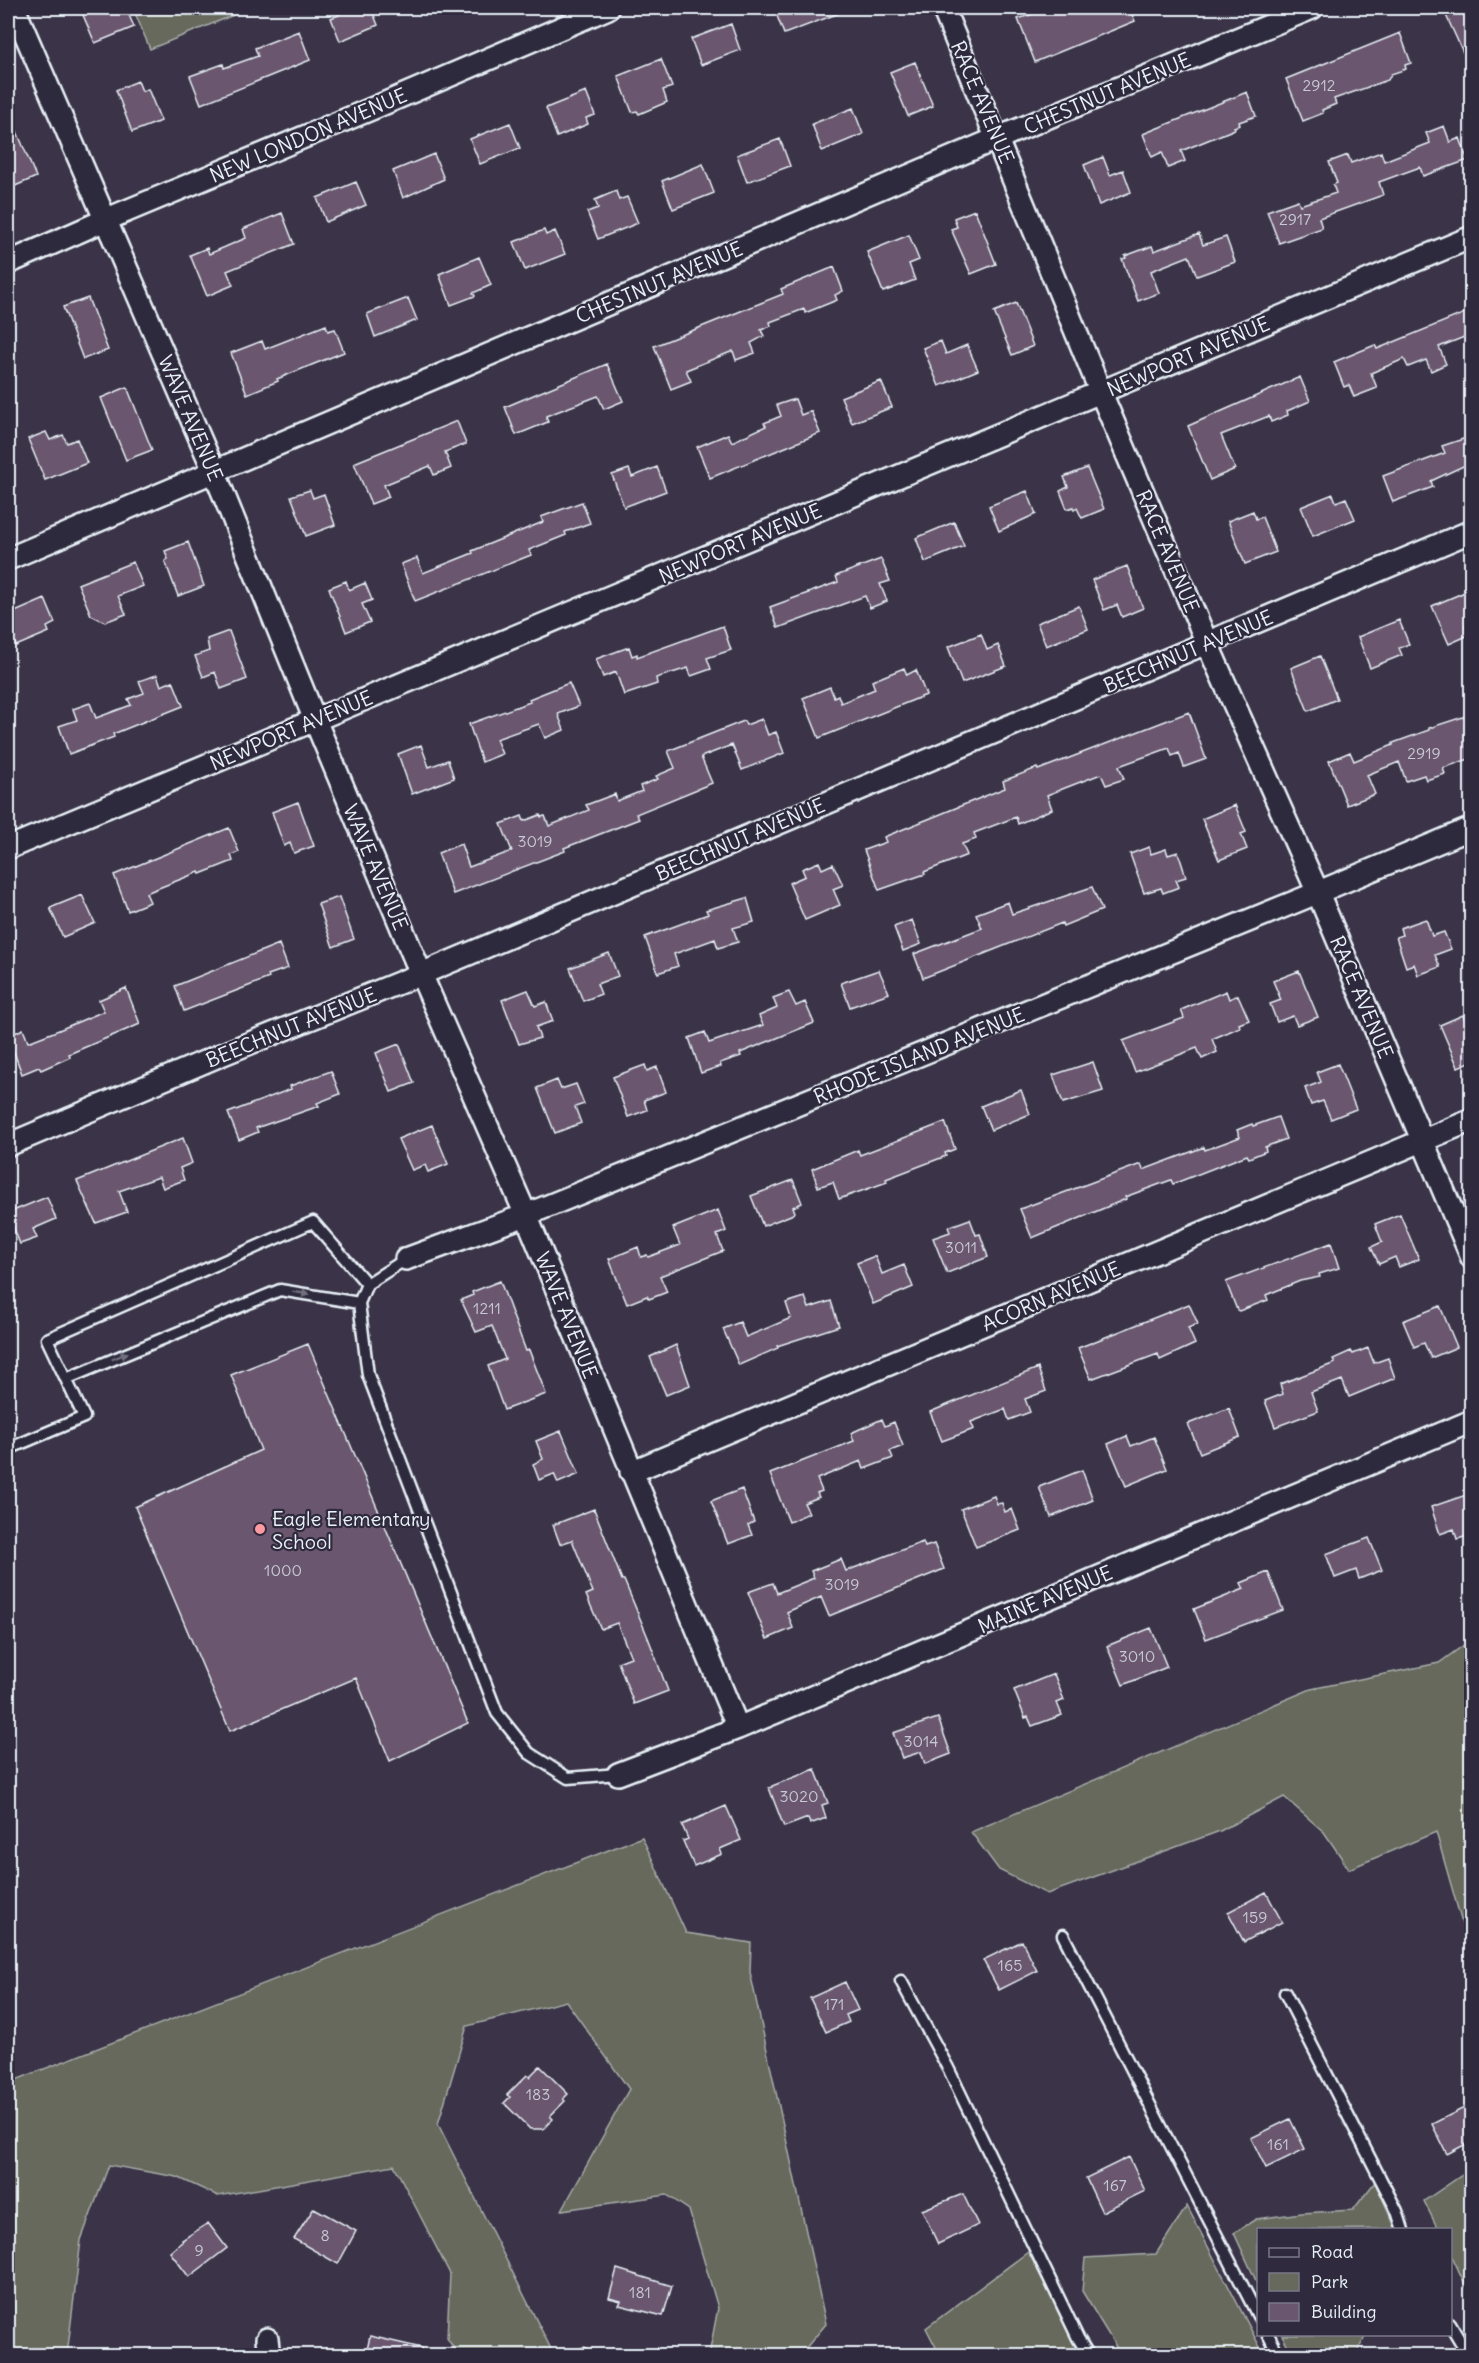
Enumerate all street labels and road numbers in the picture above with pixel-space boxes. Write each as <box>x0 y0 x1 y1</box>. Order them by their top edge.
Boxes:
street label: RACE AVENUE <box>946 37 1020 167</box>
street label: CHESTNUT AVENUE <box>1020 47 1194 139</box>
street label: NEW LONDON AVENUE <box>206 82 410 188</box>
street label: CHESTNUT AVENUE <box>572 236 746 328</box>
street label: NEWPORT AVENUE <box>1103 310 1273 402</box>
street label: WAVE AVENUE <box>153 351 229 485</box>
street label: RACE AVENUE <box>1131 486 1205 616</box>
street label: NEWPORT AVENUE <box>655 497 825 589</box>
street label: BEECHNUT AVENUE <box>1099 604 1277 698</box>
street label: NEWPORT AVENUE <box>206 684 376 776</box>
street label: BEECHNUT AVENUE <box>651 792 829 886</box>
street label: WAVE AVENUE <box>338 800 414 934</box>
street label: RACE AVENUE <box>1325 932 1399 1062</box>
street label: BEECHNUT AVENUE <box>202 981 380 1073</box>
street label: RHODE ISLAND AVENUE <box>810 1001 1028 1109</box>
street label: WAVE AVENUE <box>530 1248 604 1382</box>
street label: ACORN AVENUE <box>978 1256 1124 1336</box>
street label: MAINE AVENUE <box>974 1559 1116 1639</box>

